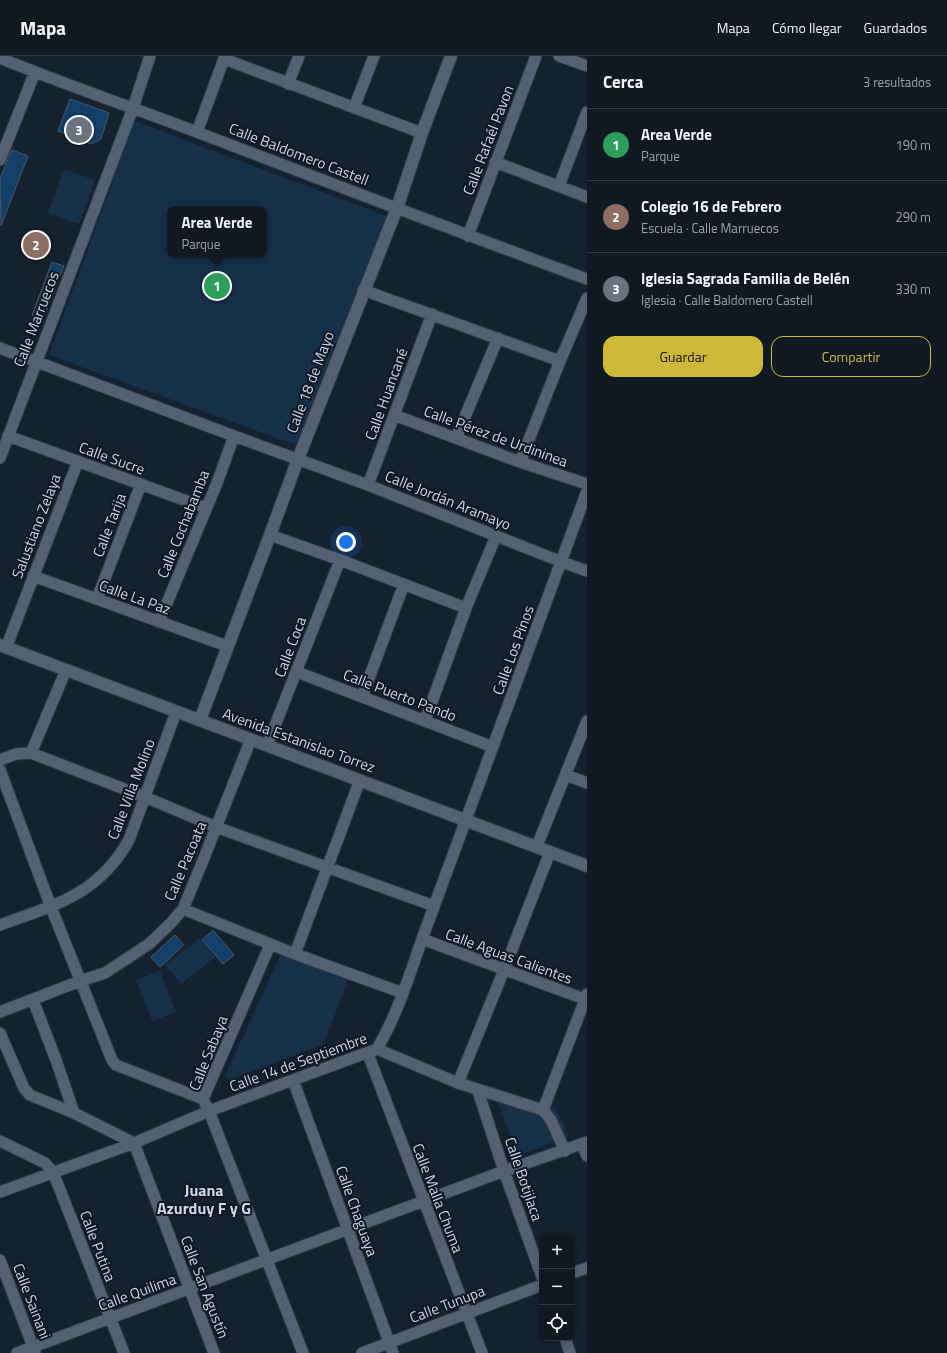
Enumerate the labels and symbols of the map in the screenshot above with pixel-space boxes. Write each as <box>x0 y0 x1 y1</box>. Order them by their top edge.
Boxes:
street label: Calle Rafaél Pavon <box>456 82 520 198</box>
pin: 3 <box>66 115 92 145</box>
street label: Calle Baldomero Castell <box>226 117 372 191</box>
pin: 2 <box>23 230 49 260</box>
street label: Calle Marruecos <box>7 268 65 370</box>
pin: 1 <box>204 271 230 301</box>
street label: Calle 18 de Mayo <box>280 328 340 436</box>
street label: Calle Huancané <box>359 345 413 443</box>
street label: Calle Pérez de Urdininea <box>421 399 572 473</box>
street label: Calle Sucre <box>76 435 148 481</box>
street label: Calle Jordán Aramayo <box>382 464 515 536</box>
street label: Calle Cochabamba <box>151 466 215 582</box>
street label: Salustiano Zelaya <box>5 470 67 582</box>
street label: Calle Tarija <box>86 489 132 560</box>
your location <box>336 532 356 552</box>
street label: Calle La Paz <box>96 573 174 621</box>
street label: Calle Los Pinos <box>486 602 540 698</box>
street label: Calle Coca <box>268 613 312 681</box>
street label: Calle Puerto Pando <box>340 663 460 727</box>
street label: Avenida Estanislao Torrez <box>219 702 379 778</box>
street label: Calle Villa Molino <box>101 735 161 843</box>
street label: Calle Pacoata <box>158 817 212 904</box>
street label: Calle Aguas Calientes <box>442 922 576 990</box>
street label: Calle Sabaya <box>183 1012 234 1094</box>
street label: Calle 14 de Septiembre <box>226 1026 370 1098</box>
street label: Calle Botijlaca <box>499 1134 549 1225</box>
street label: Calle Malla Chuma <box>407 1140 470 1257</box>
street label: Calle Chaguaya <box>330 1162 384 1260</box>
district label: Juana Azurduy F y G <box>157 1178 251 1220</box>
street label: Calle Putina <box>74 1207 122 1285</box>
street label: Calle San Agustín <box>175 1232 235 1342</box>
street label: Calle Sainani <box>7 1260 57 1342</box>
street label: Calle Quilima <box>95 1267 180 1317</box>
street label: Calle Tunupa <box>406 1279 489 1329</box>

